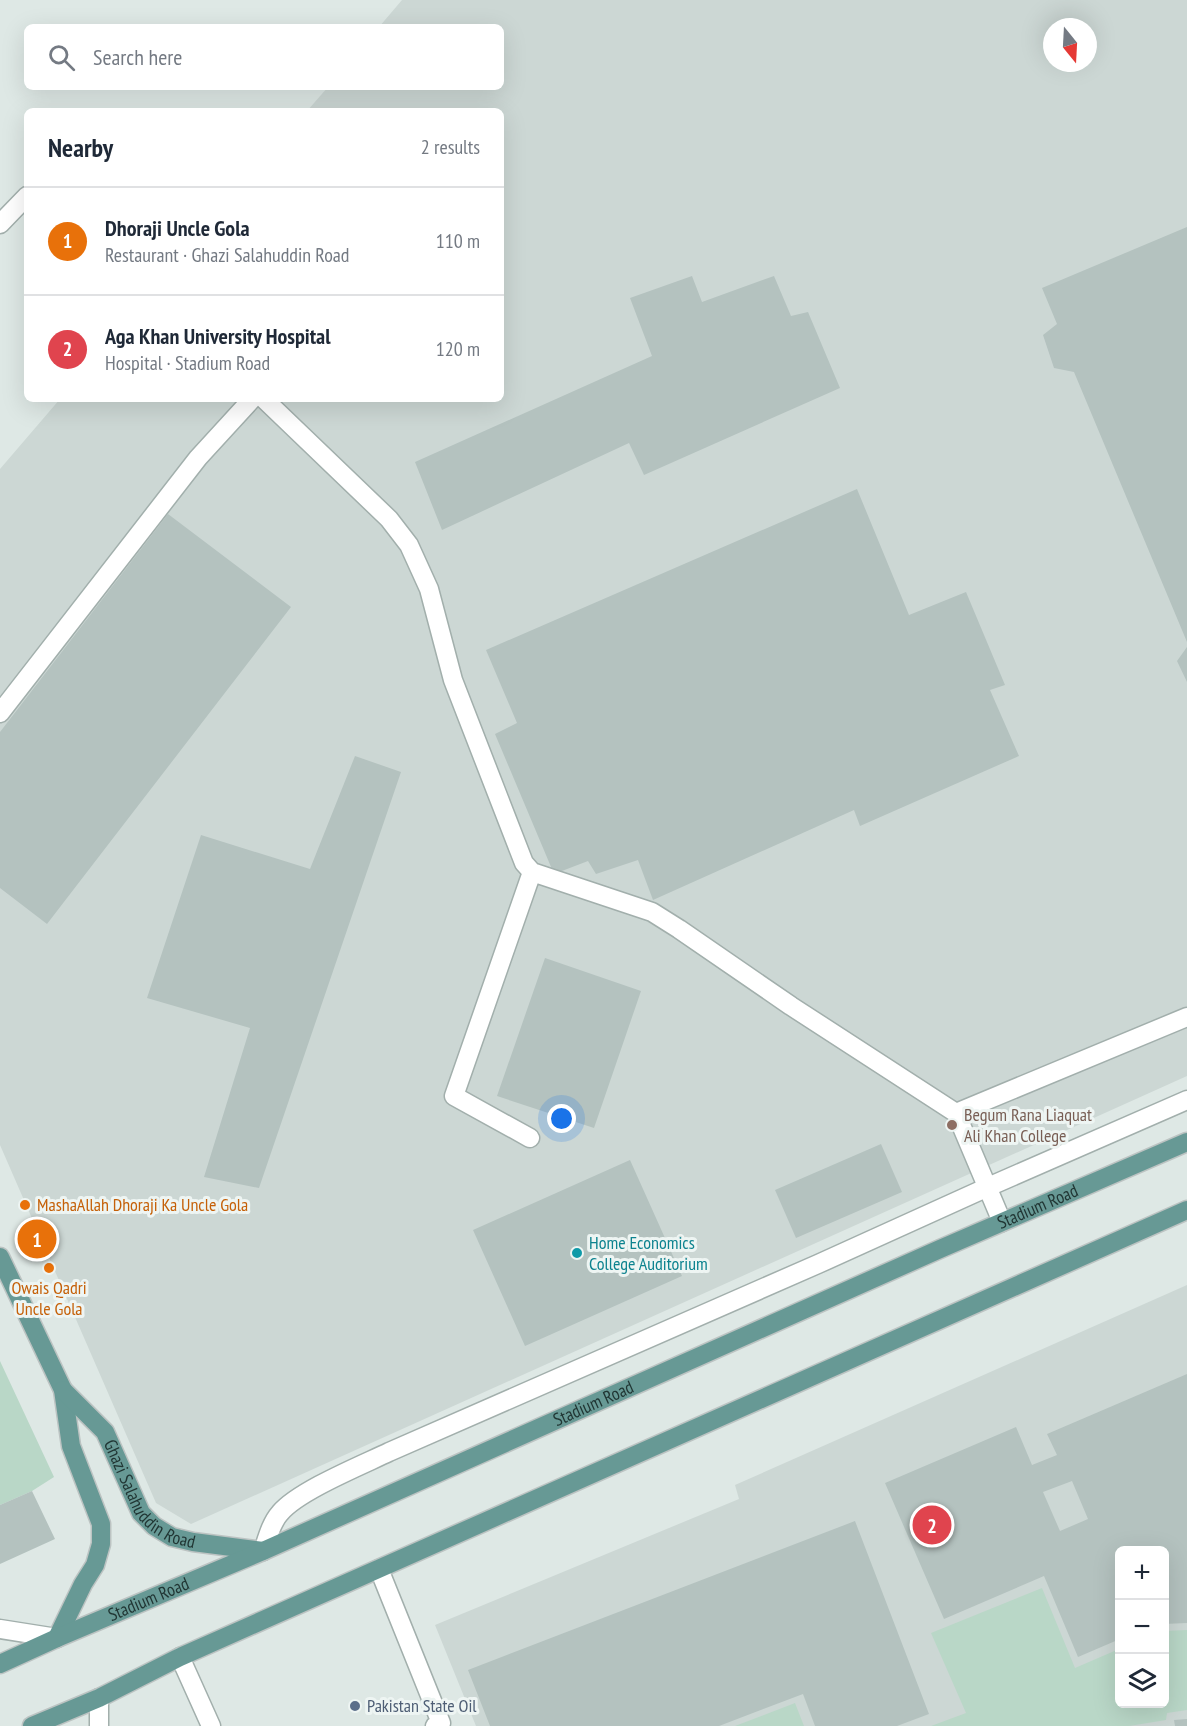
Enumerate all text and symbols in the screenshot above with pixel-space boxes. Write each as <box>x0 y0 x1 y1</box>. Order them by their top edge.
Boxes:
north arrow <box>1043 18 1097 72</box>
search box <box>24 24 504 90</box>
icon: search <box>45 41 78 74</box>
text: Search here <box>93 43 182 71</box>
text: Nearby <box>48 131 113 164</box>
text: 2 results <box>421 134 480 160</box>
text: Dhoraji Uncle Gola <box>105 214 250 242</box>
text: 1 <box>63 228 72 254</box>
text: 110 m <box>436 228 480 254</box>
text: Restaurant · Ghazi Salahuddin Road <box>105 242 349 268</box>
text: Aga Khan University Hospital <box>105 322 331 350</box>
text: 2 <box>63 336 72 362</box>
text: 120 m <box>436 336 480 362</box>
text: Hospital · Stadium Road <box>105 350 270 376</box>
place label: Begum Rana Liaquat Ali Khan College <box>964 1103 1092 1147</box>
your location <box>547 1104 576 1133</box>
marker: Begum Rana Liaquat Ali Khan College <box>945 1118 959 1132</box>
street label: Stadium Road <box>994 1179 1081 1234</box>
place label: MashaAllah Dhoraji Ka Uncle Gola <box>37 1193 248 1216</box>
marker: MashaAllah Dhoraji Ka Uncle Gola <box>18 1198 32 1212</box>
pin: 1 <box>18 1216 57 1262</box>
place label: Home Economics College Auditorium <box>589 1231 708 1275</box>
marker: Home Economics College Auditorium <box>570 1246 584 1260</box>
marker: Owais Qadri Uncle Gola <box>42 1261 56 1275</box>
place label: Owais Qadri Uncle Gola <box>11 1276 87 1320</box>
street label: Stadium Road <box>549 1375 637 1431</box>
street label: Ghazi Salahuddin Road <box>99 1436 198 1553</box>
pin: 2 <box>912 1502 952 1547</box>
map controls <box>1115 1546 1169 1708</box>
button: + <box>1115 1546 1169 1600</box>
street label: Stadium Road <box>104 1572 192 1626</box>
button: − <box>1115 1600 1169 1654</box>
button: layers <box>1115 1654 1169 1708</box>
place label: Pakistan State Oil <box>367 1694 477 1717</box>
marker: Pakistan State Oil <box>348 1699 362 1713</box>

